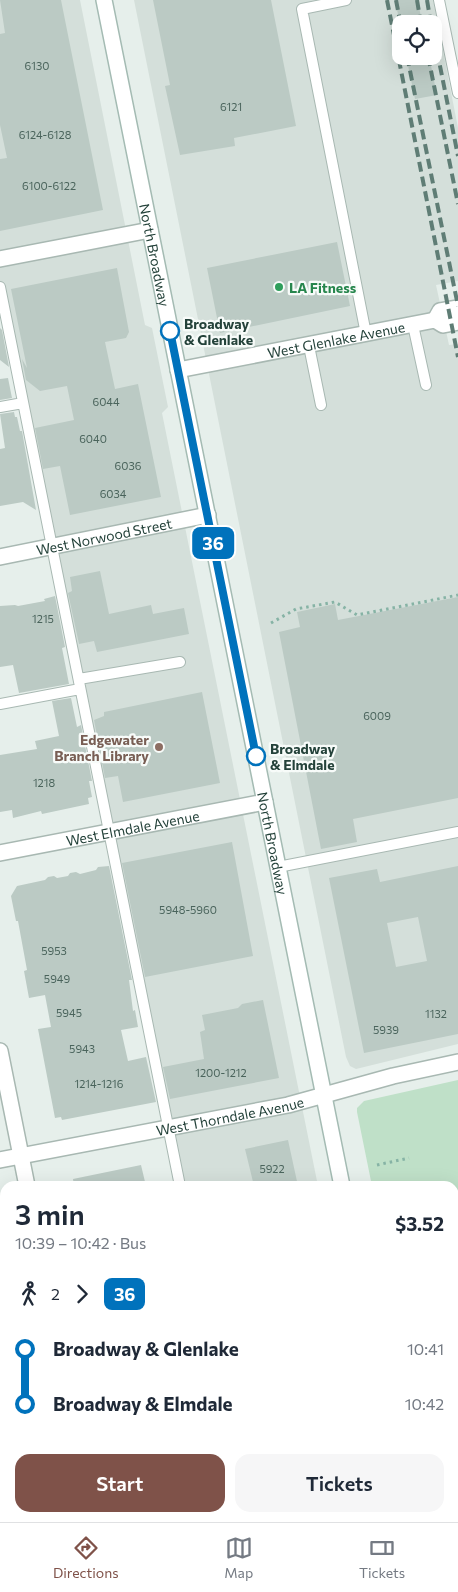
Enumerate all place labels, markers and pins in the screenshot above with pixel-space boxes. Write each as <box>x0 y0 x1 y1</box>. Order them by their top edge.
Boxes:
place label: LA Fitness <box>289 279 357 296</box>
marker: LA Fitness <box>273 281 285 293</box>
place label: Broadway & Glenlake <box>184 315 253 348</box>
marker: Broadway & Glenlake <box>160 321 180 341</box>
place label: Edgewater Branch Library <box>54 731 149 764</box>
place label: Broadway & Elmdale <box>270 740 335 773</box>
marker: Edgewater Branch Library <box>153 741 165 753</box>
marker: Broadway & Elmdale <box>246 746 266 766</box>

